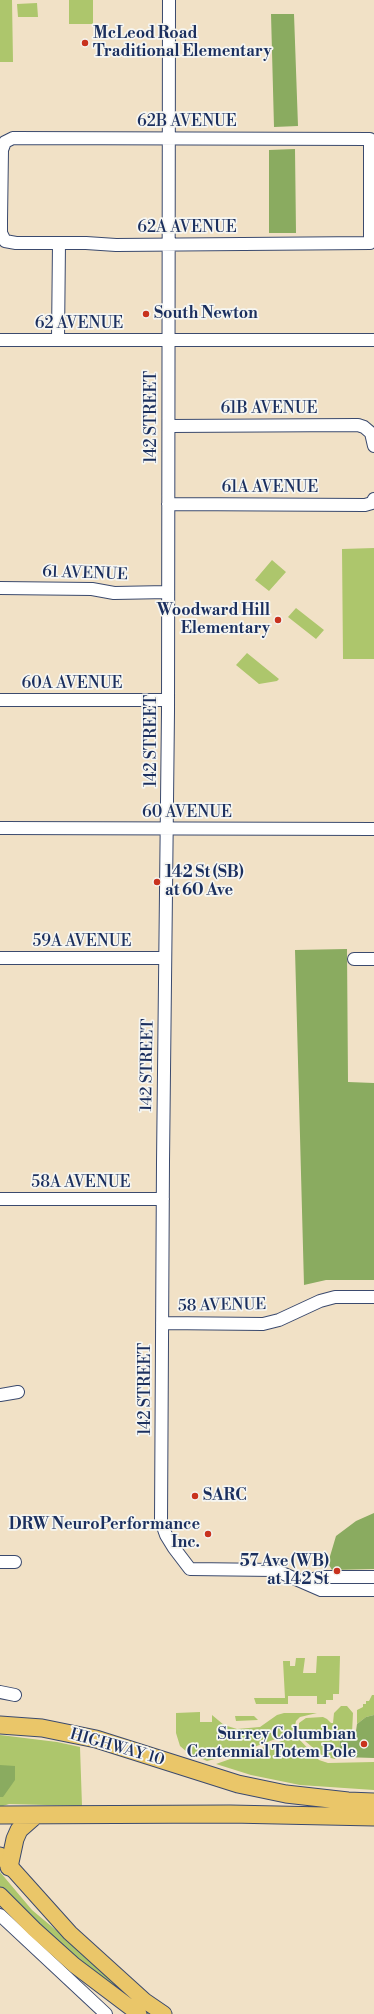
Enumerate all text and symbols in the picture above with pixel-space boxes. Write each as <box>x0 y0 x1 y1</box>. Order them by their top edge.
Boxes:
place label: McLeod Road Traditional Elementary <box>93 24 271 62</box>
marker: McLeod Road Traditional Elementary <box>80 38 90 48</box>
street label: 62B AVENUE <box>137 112 237 132</box>
street label: 62A AVENUE <box>137 218 237 238</box>
place label: South Newton <box>154 304 258 324</box>
marker: South Newton <box>141 309 151 319</box>
street label: 62 AVENUE <box>35 314 123 334</box>
street label: 142 STREET <box>142 371 162 463</box>
street label: 61B AVENUE <box>220 399 318 419</box>
street label: 61A AVENUE <box>222 478 318 498</box>
street label: 61 AVENUE <box>42 563 128 585</box>
place label: Woodward Hill Elementary <box>157 601 270 639</box>
marker: Woodward Hill Elementary <box>273 615 283 625</box>
street label: 60A AVENUE <box>22 674 122 694</box>
street label: 142 STREET <box>142 695 162 787</box>
street label: 60 AVENUE <box>142 803 232 823</box>
place label: 142 St (SB) at 60 Ave <box>165 863 244 901</box>
marker: 142 St (SB) at 60 Ave <box>152 877 162 887</box>
street label: 59A AVENUE <box>32 932 132 952</box>
street label: 142 STREET <box>138 1018 158 1112</box>
street label: 58A AVENUE <box>31 1173 131 1193</box>
street label: 58 AVENUE <box>178 1296 266 1316</box>
street label: 142 STREET <box>136 1343 156 1435</box>
place label: SARC <box>203 1486 247 1506</box>
marker: SARC <box>190 1491 200 1501</box>
place label: DRW NeuroPerformance Inc. <box>9 1515 200 1553</box>
marker: DRW NeuroPerformance Inc. <box>203 1529 213 1539</box>
place label: 57 Ave (WB) at 142 St <box>240 1552 329 1590</box>
marker: 57 Ave (WB) at 142 St <box>332 1566 342 1576</box>
street label: HIGHWAY 10 <box>67 1725 167 1771</box>
place label: Surrey Columbian Centennial Totem Pole <box>186 1725 356 1763</box>
marker: Surrey Columbian Centennial Totem Pole <box>359 1739 369 1749</box>

